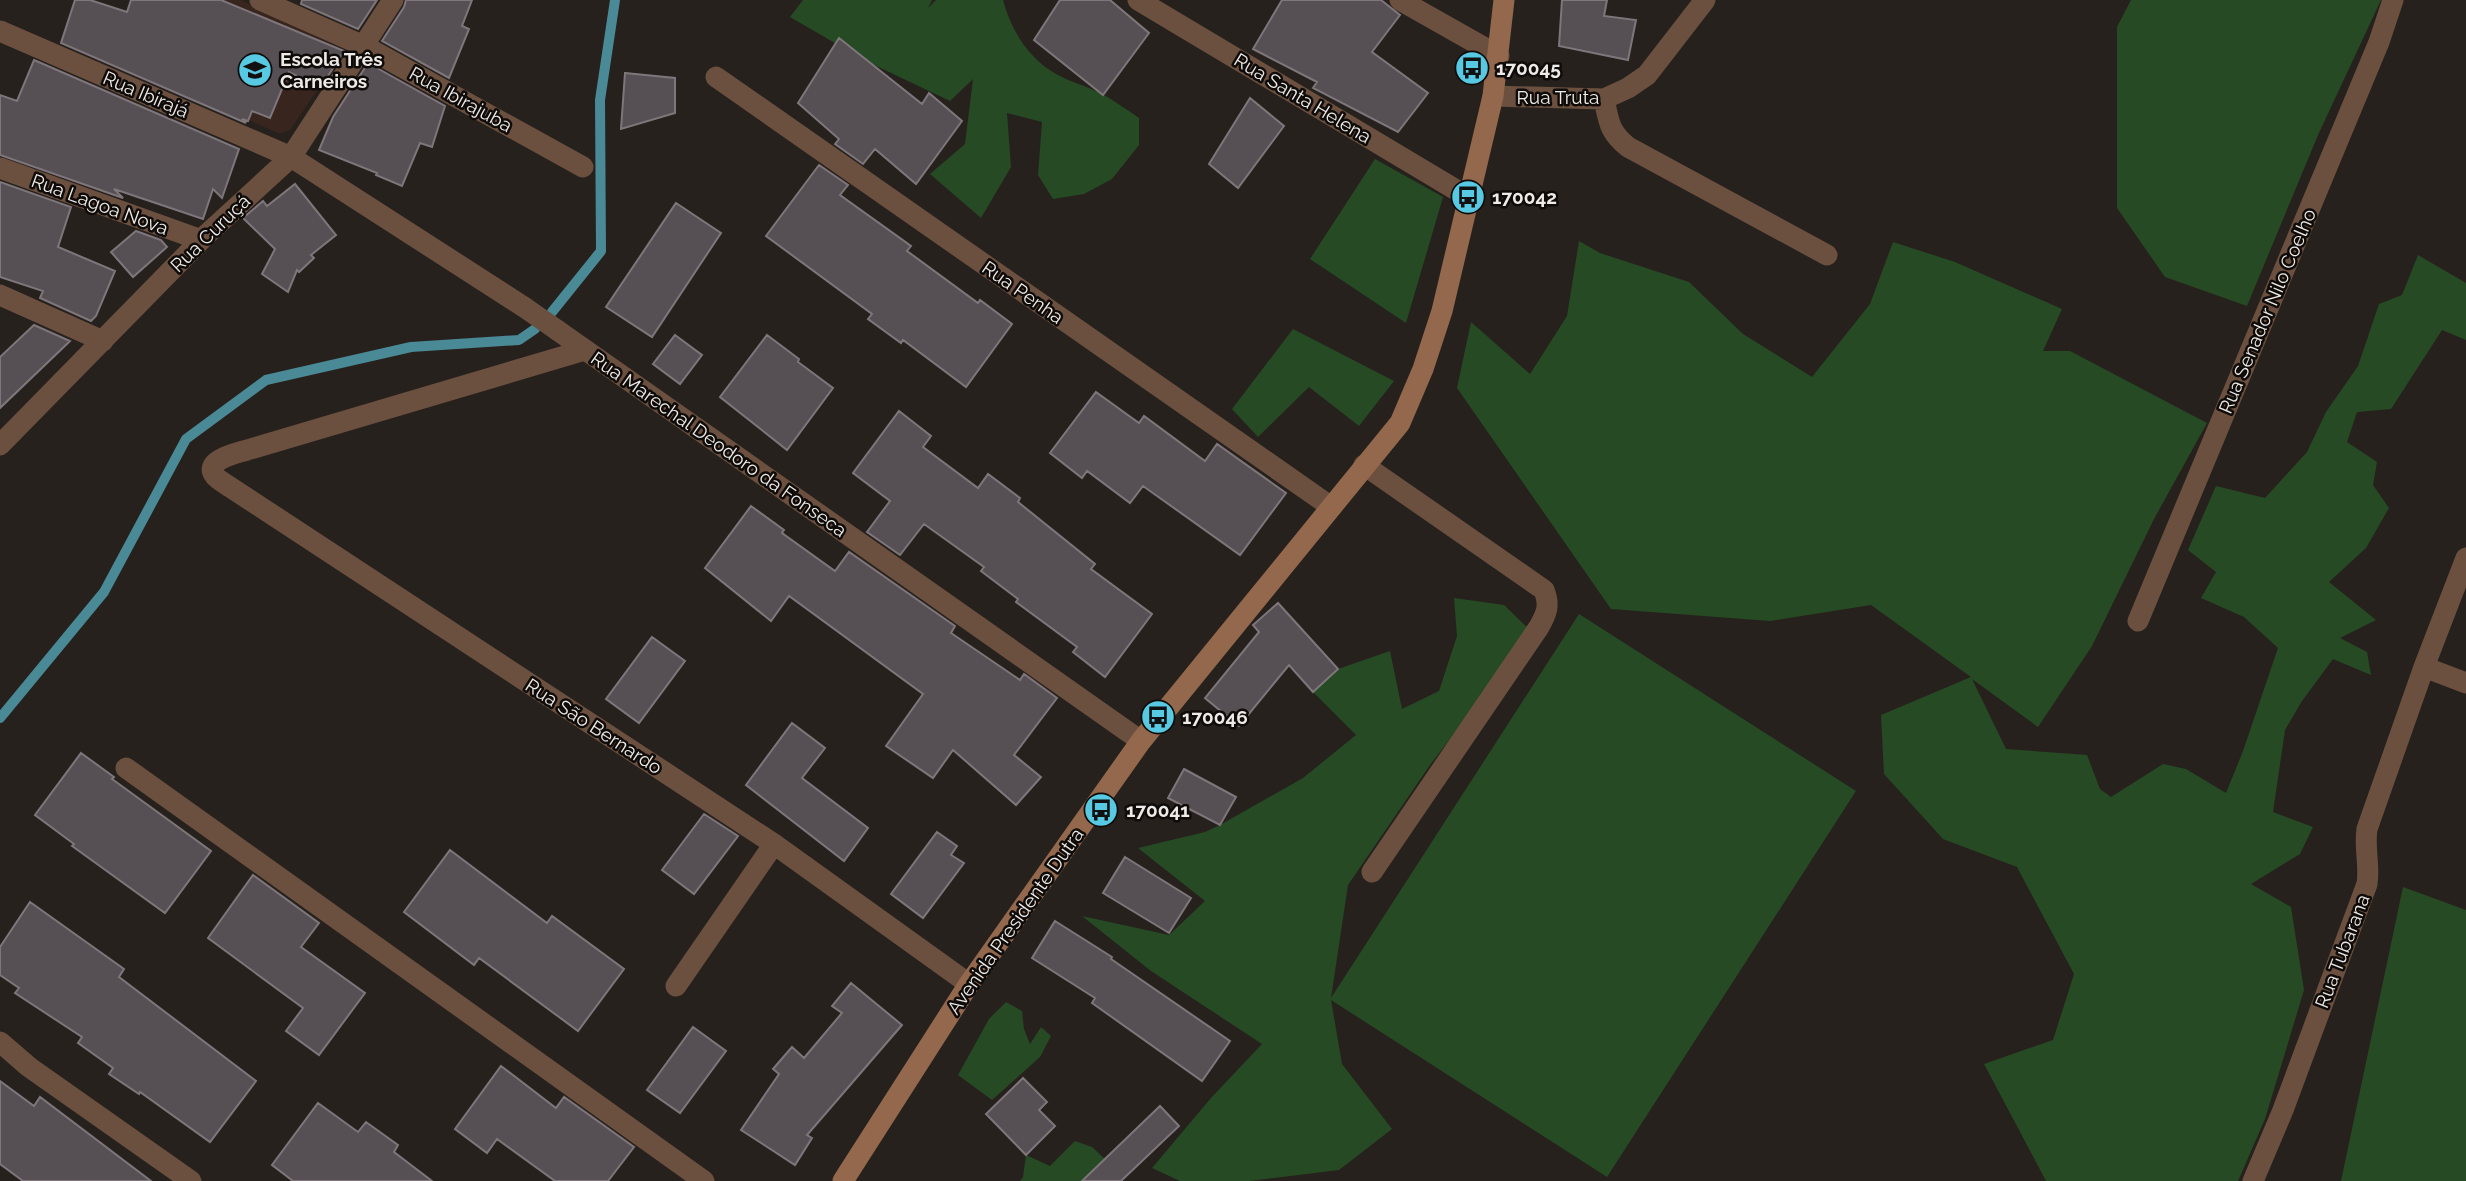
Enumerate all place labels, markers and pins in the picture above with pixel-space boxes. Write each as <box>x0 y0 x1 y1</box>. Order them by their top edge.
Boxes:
place label: Escola Três Carneiros <box>280 48 383 92</box>
bus stop icon: 170045 <box>1453 49 1491 87</box>
school or university icon: Escola Três Carneiros <box>236 51 274 89</box>
place label: 170045 <box>1496 57 1561 79</box>
bus stop icon: 170042 <box>1449 178 1487 216</box>
place label: 170042 <box>1492 186 1557 208</box>
bus stop icon: 170046 <box>1139 698 1177 736</box>
place label: 170046 <box>1182 706 1248 728</box>
bus stop icon: 170041 <box>1082 791 1120 829</box>
place label: 170041 <box>1126 799 1190 821</box>

